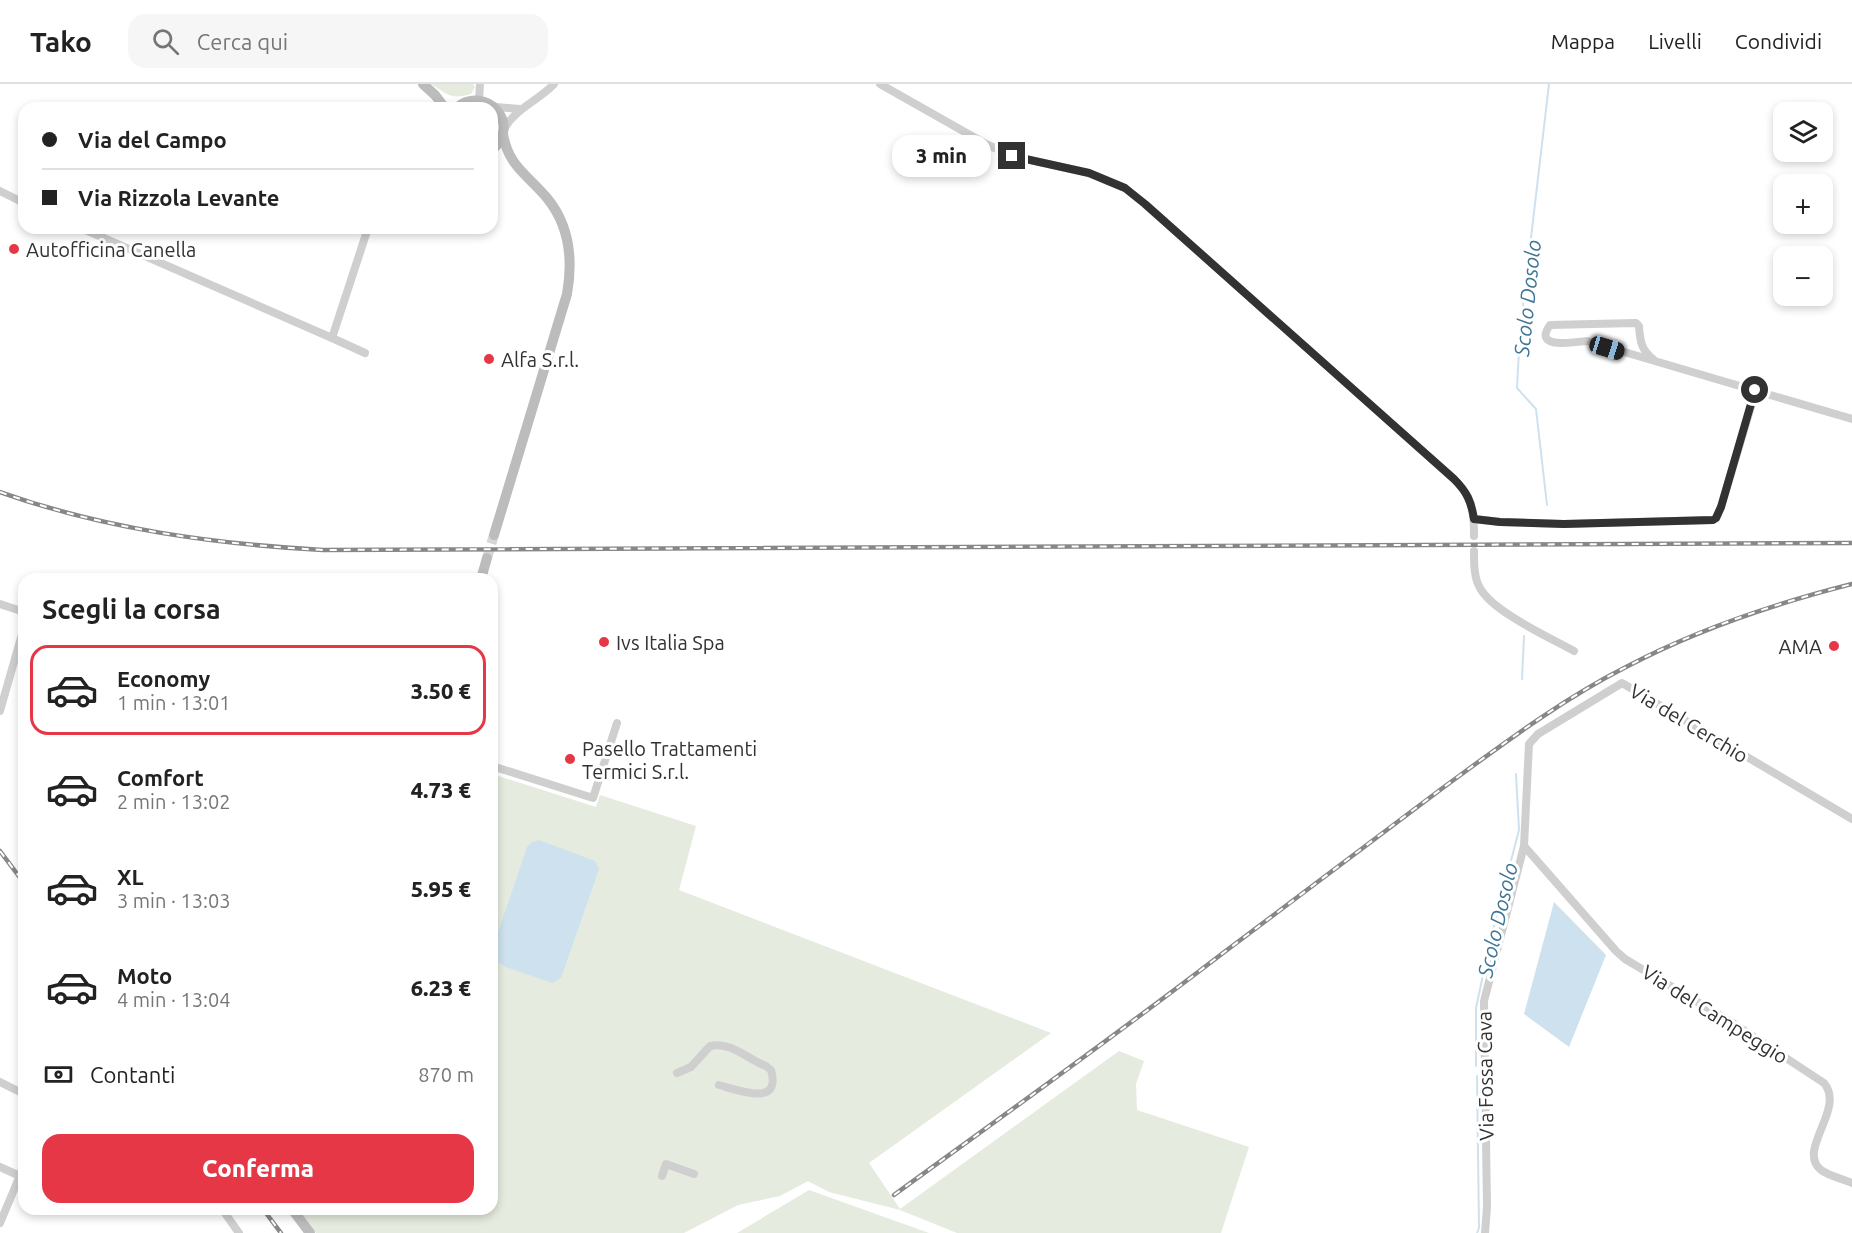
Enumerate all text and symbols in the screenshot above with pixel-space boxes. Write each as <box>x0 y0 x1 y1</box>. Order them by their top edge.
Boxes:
search box <box>128 14 548 68</box>
icon: search <box>149 25 182 58</box>
text: Tako <box>30 26 92 57</box>
text: Cerca qui <box>197 29 288 54</box>
text: Mappa <box>1551 29 1615 53</box>
text: Livelli <box>1648 29 1702 53</box>
text: Condividi <box>1735 29 1822 53</box>
map controls <box>1773 102 1833 306</box>
button: layers <box>1773 102 1833 162</box>
text: Via del Campo <box>78 127 227 152</box>
callout: 3 min <box>892 135 991 177</box>
route end <box>998 142 1025 169</box>
text: 3 min <box>916 144 967 167</box>
button: + <box>1773 174 1833 234</box>
text: Via Rizzola Levante <box>78 185 280 210</box>
place label: Autofficina Canella <box>26 238 196 261</box>
water label: Scolo Dosolo <box>1509 239 1545 358</box>
marker: Autofficina Canella <box>7 242 21 256</box>
button: − <box>1773 246 1833 306</box>
car <box>1587 334 1627 362</box>
place label: Alfa S.r.l. <box>501 348 579 371</box>
marker: Alfa S.r.l. <box>482 352 496 366</box>
route start <box>1741 376 1768 403</box>
text: Scegli la corsa <box>42 594 221 624</box>
place label: Ivs Italia Spa <box>616 631 725 654</box>
marker: Ivs Italia Spa <box>597 635 611 649</box>
place label: AMA <box>1779 635 1822 658</box>
marker: AMA <box>1827 639 1841 653</box>
icon: car <box>45 663 99 717</box>
text: Economy <box>117 666 210 691</box>
text: 3.50 € <box>411 678 471 703</box>
street label: Via del Cerchio <box>1626 679 1752 767</box>
text: 1 min · 13:01 <box>117 691 231 714</box>
place label: Pasello Trattamenti Termici S.r.l. <box>582 737 757 783</box>
marker: Pasello Trattamenti Termici S.r.l. <box>563 752 577 766</box>
icon: car <box>45 762 99 816</box>
text: Comfort <box>117 765 204 790</box>
text: 4.73 € <box>411 777 471 802</box>
text: 2 min · 13:02 <box>117 790 231 813</box>
water label: Scolo Dosolo <box>1472 860 1522 981</box>
icon: car <box>45 861 99 915</box>
text: XL <box>117 864 144 889</box>
text: 5.95 € <box>411 876 471 901</box>
text: 3 min · 13:03 <box>117 889 231 912</box>
icon: car <box>45 960 99 1014</box>
street label: Via del Campeggio <box>1638 960 1792 1068</box>
text: Moto <box>117 963 172 988</box>
text: 6.23 € <box>411 975 471 1000</box>
text: 4 min · 13:04 <box>117 988 231 1011</box>
street label: Via Fossa Cava <box>1472 1011 1498 1141</box>
icon: cash <box>42 1058 75 1091</box>
text: Contanti <box>90 1062 175 1087</box>
text: 870 m <box>418 1063 474 1086</box>
button: Conferma <box>42 1134 474 1203</box>

